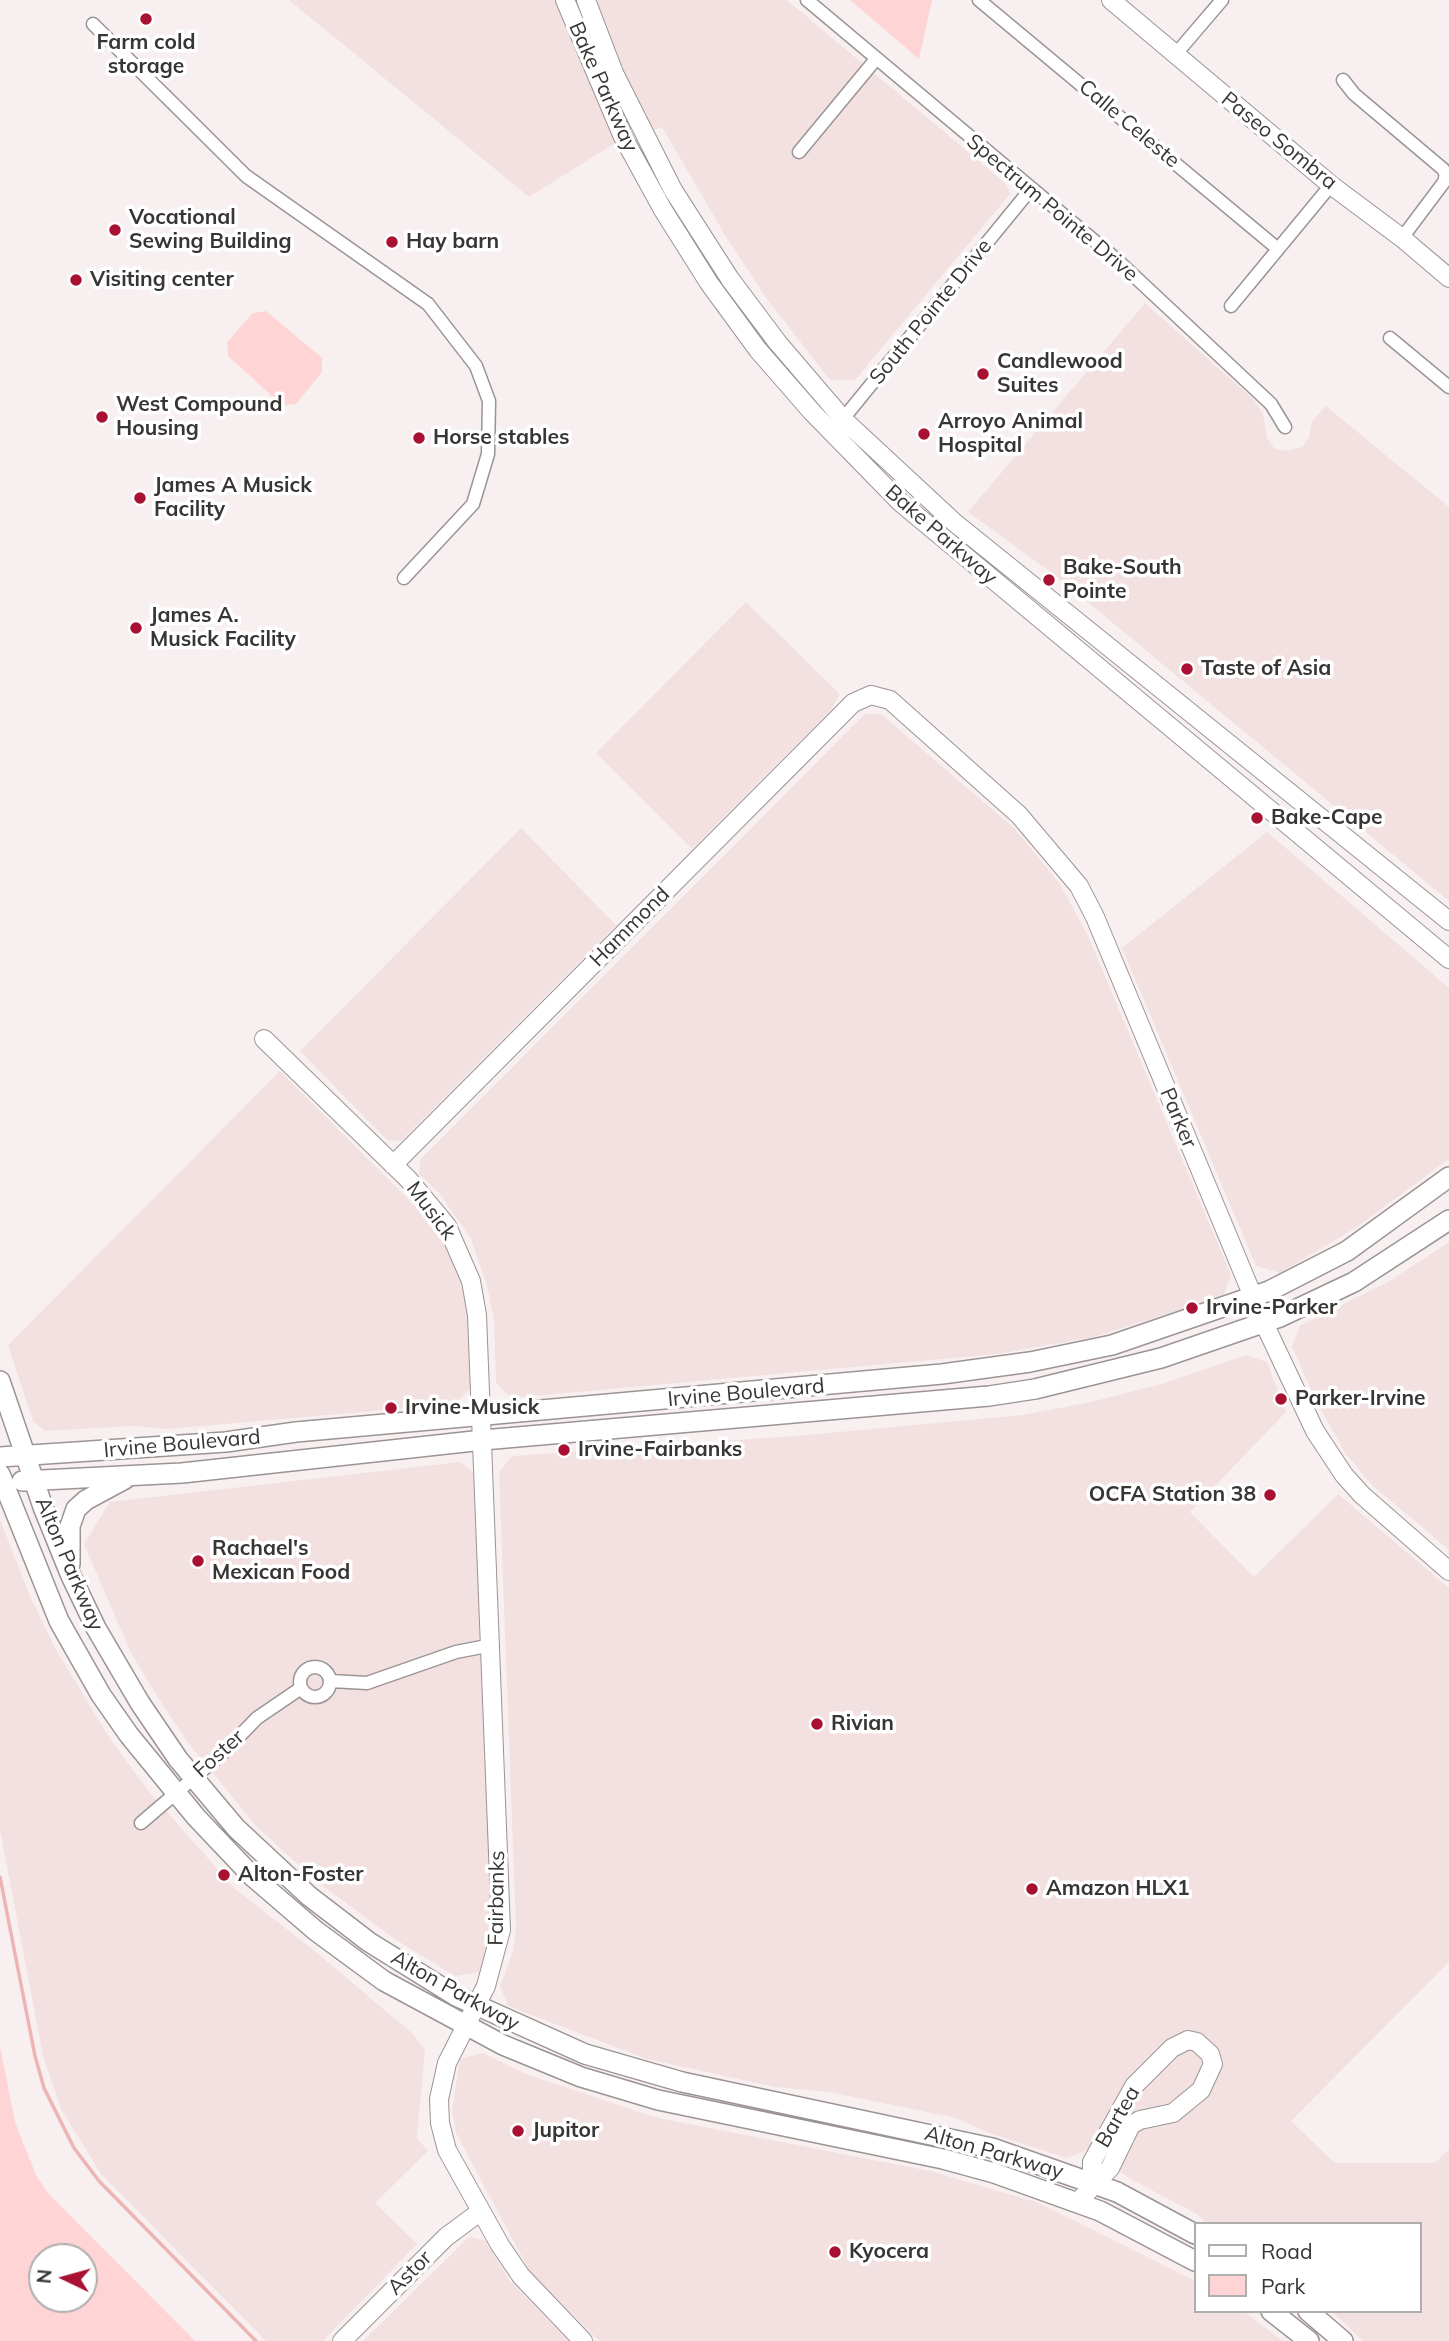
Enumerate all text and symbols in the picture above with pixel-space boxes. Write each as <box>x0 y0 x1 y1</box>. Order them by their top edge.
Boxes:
marker: Farm cold storage <box>138 11 154 27</box>
street label: Bake Parkway <box>563 18 643 156</box>
place label: Farm cold storage <box>97 30 195 80</box>
street label: Calle Celeste <box>1073 75 1185 173</box>
street label: Paseo Sombra <box>1216 87 1342 195</box>
street label: Spectrum Pointe Drive <box>961 129 1143 287</box>
place label: Vocational Sewing Building <box>129 205 292 255</box>
marker: Vocational Sewing Building <box>107 222 123 238</box>
place label: Hay barn <box>406 229 499 255</box>
marker: Hay barn <box>384 234 400 250</box>
street label: South Pointe Drive <box>865 234 997 390</box>
place label: Visiting center <box>90 267 234 293</box>
marker: Visiting center <box>68 272 84 288</box>
place label: Candlewood Suites <box>997 349 1123 399</box>
marker: Candlewood Suites <box>975 366 991 382</box>
place label: West Compound Housing <box>116 392 282 442</box>
marker: West Compound Housing <box>94 409 110 425</box>
place label: Arroyo Animal Hospital <box>938 409 1083 459</box>
place label: Horse stables <box>433 425 570 451</box>
marker: Arroyo Animal Hospital <box>916 426 932 442</box>
marker: Horse stables <box>411 430 427 446</box>
place label: James A Musick Facility <box>154 473 312 523</box>
street label: Bake Parkway <box>880 480 1002 590</box>
marker: James A Musick Facility <box>132 490 148 506</box>
place label: Bake-South Pointe <box>1063 555 1182 605</box>
marker: Bake-South Pointe <box>1041 572 1057 588</box>
place label: James A. Musick Facility <box>150 603 296 653</box>
marker: James A. Musick Facility <box>128 620 144 636</box>
place label: Taste of Asia <box>1201 656 1331 682</box>
marker: Taste of Asia <box>1179 661 1195 677</box>
place label: Bake-Cape <box>1271 805 1382 831</box>
marker: Bake-Cape <box>1249 810 1265 826</box>
street label: Hammond <box>585 882 675 972</box>
street label: Parker <box>1154 1084 1202 1152</box>
street label: Musick <box>401 1177 461 1245</box>
place label: Irvine-Parker <box>1206 1295 1337 1321</box>
marker: Irvine-Parker <box>1184 1300 1200 1316</box>
street label: Irvine Boulevard <box>667 1374 825 1412</box>
place label: Parker-Irvine <box>1295 1386 1426 1412</box>
marker: Parker-Irvine <box>1273 1391 1289 1407</box>
place label: Irvine-Musick <box>405 1395 539 1421</box>
marker: Irvine-Musick <box>383 1400 399 1416</box>
street label: Irvine Boulevard <box>103 1425 261 1463</box>
place label: Irvine-Fairbanks <box>578 1437 742 1463</box>
marker: Irvine-Fairbanks <box>556 1442 572 1458</box>
place label: OCFA Station 38 <box>1089 1482 1256 1508</box>
marker: OCFA Station 38 <box>1262 1487 1278 1503</box>
street label: Alton Parkway <box>29 1493 109 1635</box>
place label: Rachael's Mexican Food <box>212 1536 350 1586</box>
marker: Rachael's Mexican Food <box>190 1553 206 1569</box>
place label: Rivian <box>831 1711 894 1737</box>
marker: Rivian <box>809 1716 825 1732</box>
street label: Foster <box>188 1725 250 1783</box>
street label: Fairbanks <box>484 1850 510 1946</box>
place label: Alton-Foster <box>238 1862 363 1888</box>
marker: Alton-Foster <box>216 1867 232 1883</box>
place label: Amazon HLX1 <box>1046 1876 1190 1902</box>
marker: Amazon HLX1 <box>1024 1881 1040 1897</box>
street label: Alton Parkway <box>386 1945 524 2037</box>
street label: Bartea <box>1091 2082 1145 2152</box>
place label: Jupitor <box>532 2118 599 2144</box>
street label: Alton Parkway <box>922 2121 1066 2185</box>
marker: Jupitor <box>510 2123 526 2139</box>
legend <box>1194 2222 1421 2313</box>
text: Road <box>1261 2238 1312 2264</box>
place label: Kyocera <box>849 2239 929 2265</box>
north arrow <box>28 2243 98 2313</box>
marker: Kyocera <box>827 2244 843 2260</box>
street label: Astor <box>383 2246 437 2300</box>
text: N <box>31 2268 57 2285</box>
text: Park <box>1261 2273 1305 2299</box>

